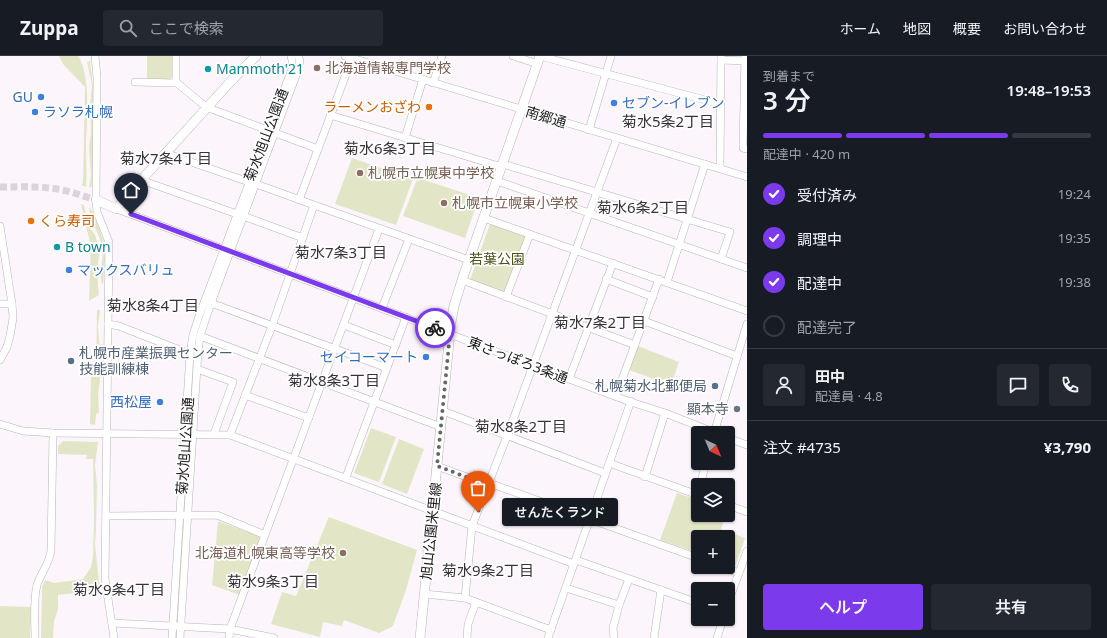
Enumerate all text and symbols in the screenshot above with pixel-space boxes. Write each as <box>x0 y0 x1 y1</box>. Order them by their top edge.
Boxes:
search box <box>103 10 383 46</box>
text: Zuppa <box>20 15 79 41</box>
icon: search <box>117 17 139 39</box>
text: ここで検索 <box>149 18 224 38</box>
text: ホーム <box>839 19 881 38</box>
text: 地図 <box>903 19 931 38</box>
text: 概要 <box>953 19 981 38</box>
text: お問い合わせ <box>1003 19 1087 38</box>
place label: 北海道情報専門学校 <box>325 58 451 77</box>
place label: Mammoth'21 <box>216 59 304 78</box>
marker: 北海道情報専門学校 <box>312 63 322 73</box>
marker: Mammoth'21 <box>203 64 213 74</box>
text: 到着まで <box>763 67 815 85</box>
text: 19:48–19:53 <box>1007 80 1091 100</box>
text: 3 分 <box>763 82 811 118</box>
street label: 菊水旭山公園通 <box>239 86 292 184</box>
place label: GU <box>13 87 33 106</box>
marker: GU <box>36 92 46 102</box>
place label: セブン-イレブン <box>622 93 725 112</box>
place label: ラーメンおざわ <box>324 97 421 116</box>
marker: セブン-イレブン <box>609 98 619 108</box>
street label: 南郷通 <box>523 101 569 132</box>
place label: ラソラ札幌 <box>43 102 113 121</box>
marker: ラーメンおざわ <box>424 102 434 112</box>
marker: ラソラ札幌 <box>30 107 40 117</box>
district label: 菊水5条2丁目 <box>622 111 714 131</box>
district label: 菊水6条3丁目 <box>344 138 436 158</box>
text: 配達中 · 420 m <box>763 145 850 163</box>
district label: 菊水7条4丁目 <box>120 148 212 168</box>
place label: 札幌市立幌東中学校 <box>368 163 494 182</box>
marker: 札幌市立幌東中学校 <box>355 168 365 178</box>
pin <box>114 173 148 214</box>
icon: home <box>120 179 142 201</box>
icon: check <box>763 183 785 205</box>
text: 受付済み <box>797 185 857 205</box>
text: 19:24 <box>1058 185 1091 203</box>
place label: 札幌市立幌東小学校 <box>452 193 578 212</box>
district label: 菊水6条2丁目 <box>597 197 689 217</box>
marker: 札幌市立幌東小学校 <box>439 198 449 208</box>
place label: くら寿司 <box>39 211 95 230</box>
marker: くら寿司 <box>26 216 36 226</box>
icon: check <box>763 227 785 249</box>
text: 調理中 <box>797 229 842 249</box>
text: 19:35 <box>1058 229 1091 247</box>
place label: B town <box>65 237 111 256</box>
marker: B town <box>52 242 62 252</box>
district label: 菊水7条3丁目 <box>295 242 387 262</box>
park label: 若葉公園 <box>469 249 525 268</box>
place label: マックスバリュ <box>77 260 175 279</box>
marker: マックスバリュ <box>64 265 74 275</box>
icon: check <box>763 271 785 293</box>
text: 配達中 <box>797 273 842 293</box>
text: 19:38 <box>1058 273 1091 291</box>
district label: 菊水8条4丁目 <box>107 295 199 315</box>
courier <box>415 308 455 348</box>
district label: 菊水7条2丁目 <box>554 312 646 332</box>
icon: bike <box>424 317 446 339</box>
text: 配達完了 <box>797 317 857 337</box>
street label: 東さっぽろ3条通 <box>465 332 571 387</box>
place label: 札幌市産業振興センター 技能訓練棟 <box>79 343 233 378</box>
place label: セイコーマート <box>320 347 418 366</box>
marker: セイコーマート <box>421 352 431 362</box>
marker: 札幌市産業振興センター 技能訓練棟 <box>66 356 76 366</box>
button: person <box>763 364 805 406</box>
button: chat <box>997 364 1039 406</box>
button: phone <box>1049 364 1091 406</box>
text: 田中 <box>815 366 845 386</box>
district label: 菊水8条3丁目 <box>288 370 380 390</box>
place label: 札幌菊水北郵便局 <box>595 376 707 395</box>
marker: 札幌菊水北郵便局 <box>710 381 720 391</box>
text: 配達員 · 4.8 <box>815 387 883 405</box>
place label: 西松屋 <box>110 392 152 411</box>
street label: 菊水旭山公園通 <box>172 396 197 496</box>
marker: 西松屋 <box>155 397 165 407</box>
place label: 顯本寺 <box>687 399 729 418</box>
marker: 顯本寺 <box>732 404 742 414</box>
district label: 菊水8条2丁目 <box>475 416 567 436</box>
north arrow <box>691 426 735 470</box>
map controls <box>691 426 735 626</box>
text: 注文 #4735 <box>763 437 841 457</box>
text: ¥3,790 <box>1044 437 1091 457</box>
pin <box>461 471 495 512</box>
icon: bag <box>467 477 489 499</box>
button: layers <box>691 478 735 522</box>
street label: 旭山公園米里線 <box>416 481 445 581</box>
callout: せんたくランド <box>502 498 618 526</box>
text: せんたくランド <box>514 503 606 521</box>
button: + <box>691 530 735 574</box>
place label: 北海道札幌東高等学校 <box>195 543 335 562</box>
marker: 北海道札幌東高等学校 <box>338 548 348 558</box>
district label: 菊水9条2丁目 <box>442 560 534 580</box>
district label: 菊水9条3丁目 <box>227 571 319 591</box>
district label: 菊水9条4丁目 <box>73 579 165 599</box>
button: − <box>691 582 735 626</box>
button: ヘルプ <box>763 584 923 630</box>
button: 共有 <box>931 584 1091 630</box>

